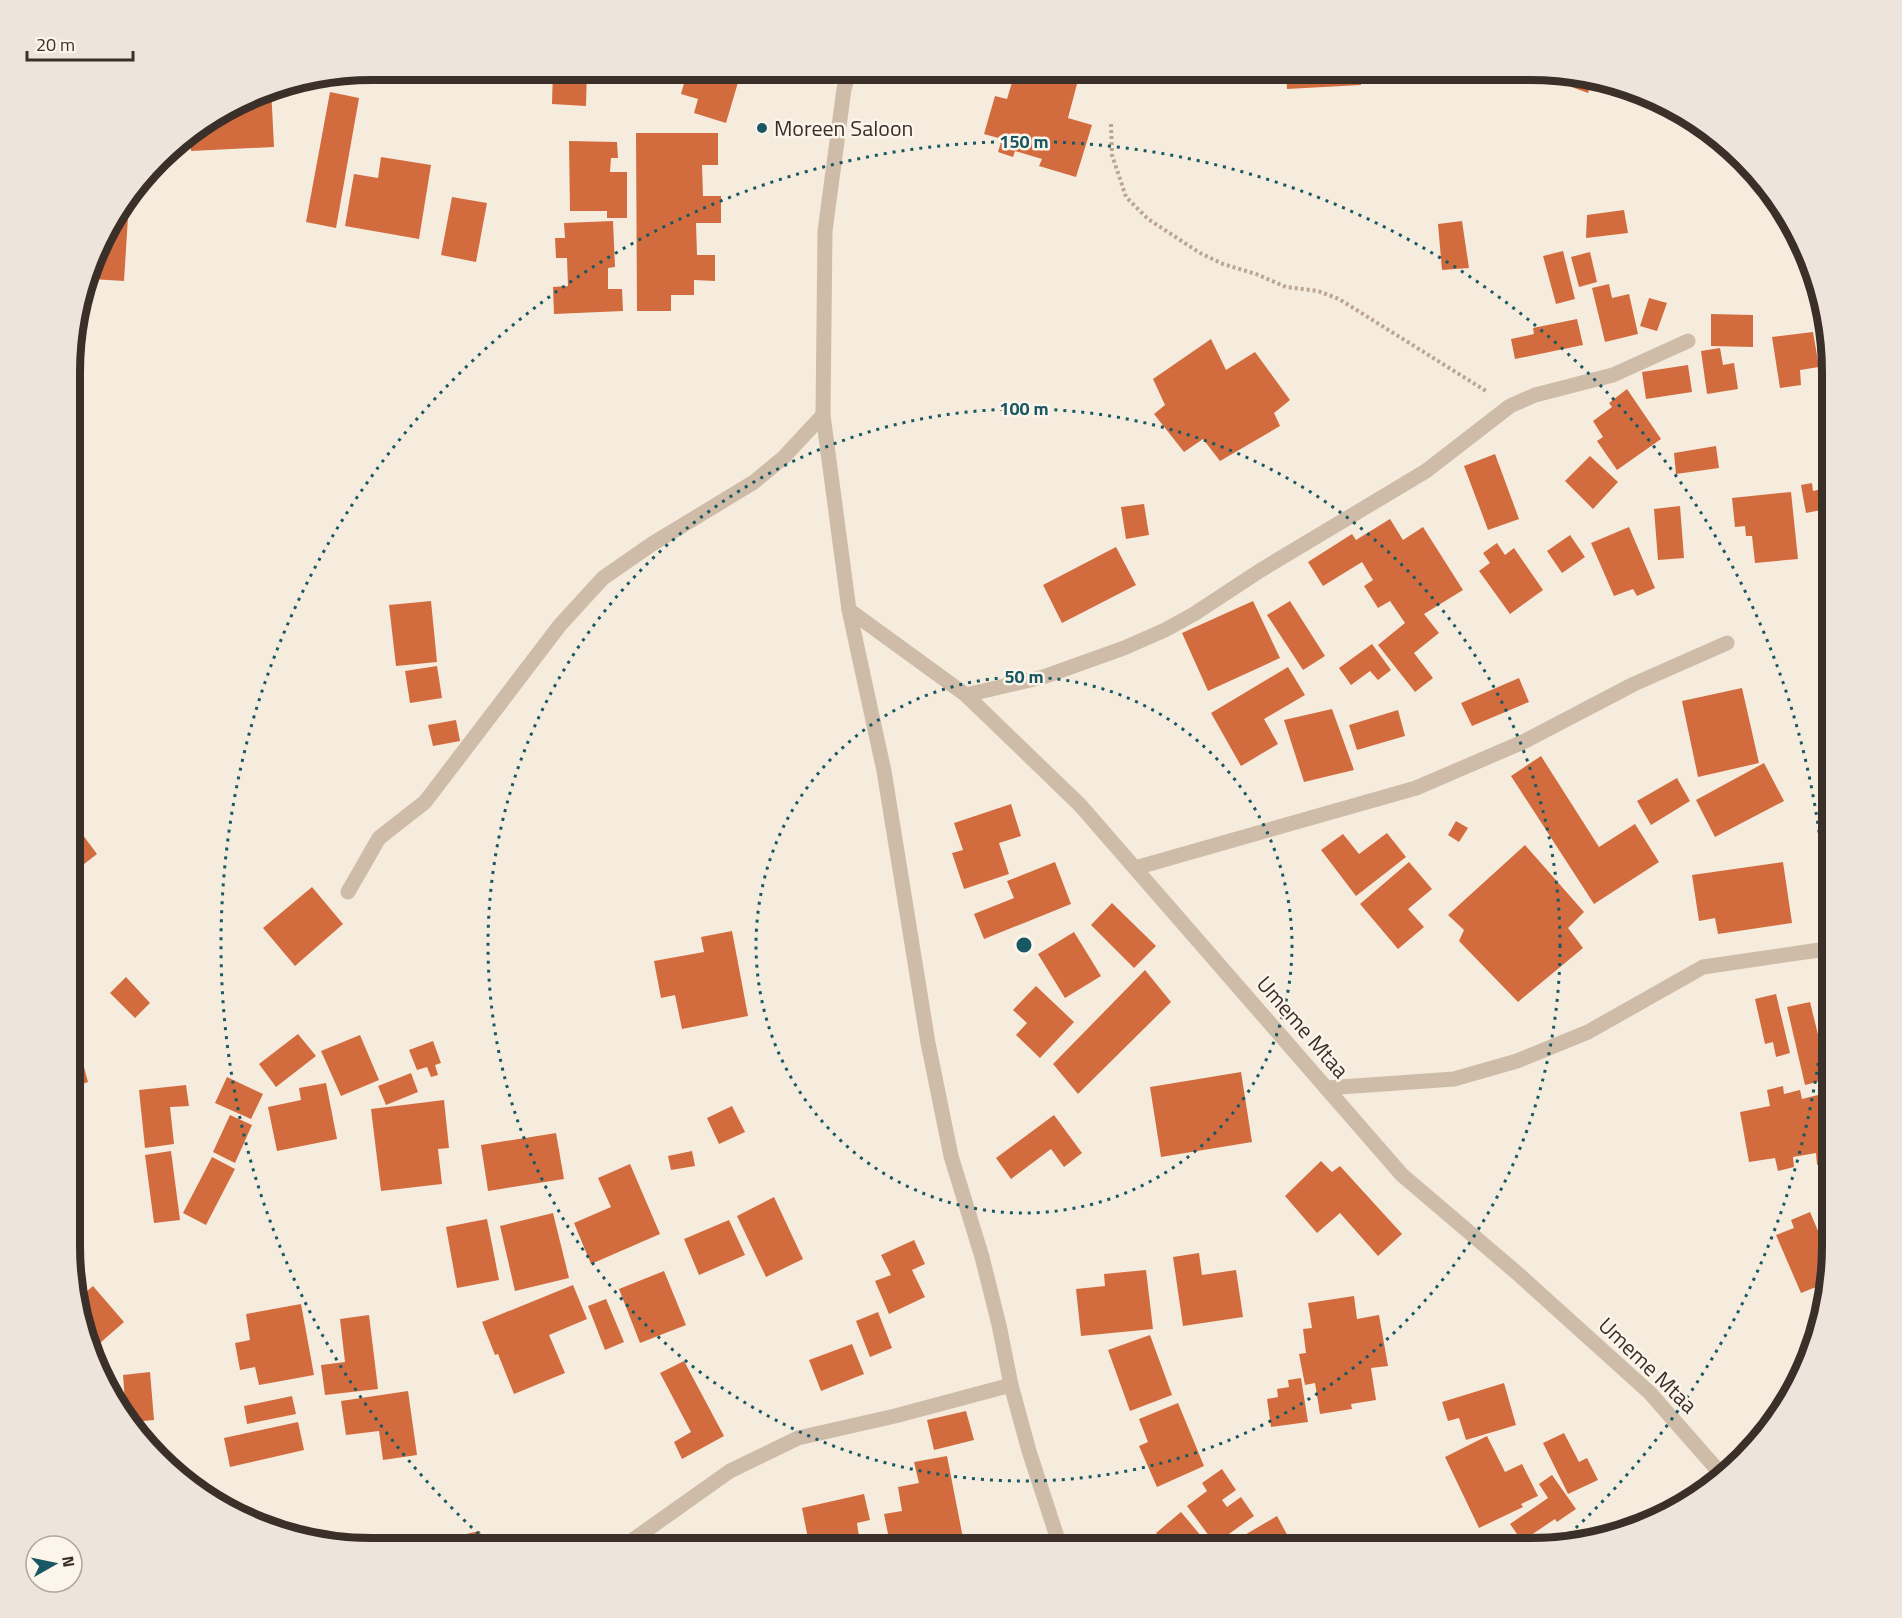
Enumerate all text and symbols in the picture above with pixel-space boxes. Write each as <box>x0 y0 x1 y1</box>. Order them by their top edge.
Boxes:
scale bar <box>27 24 134 62</box>
text: 20 m <box>36 31 75 58</box>
place label: Moreen Saloon <box>774 111 913 145</box>
marker: Moreen Saloon <box>755 121 769 135</box>
text: 150 m <box>999 128 1049 155</box>
text: 100 m <box>999 395 1049 422</box>
text: 50 m <box>1004 663 1044 690</box>
centre of rings <box>1014 935 1034 955</box>
street label: Umeme Mtaa <box>1249 968 1357 1086</box>
street label: Umeme Mtaa <box>1591 1309 1705 1421</box>
north arrow <box>24 1534 84 1594</box>
text: N <box>56 1554 82 1569</box>

